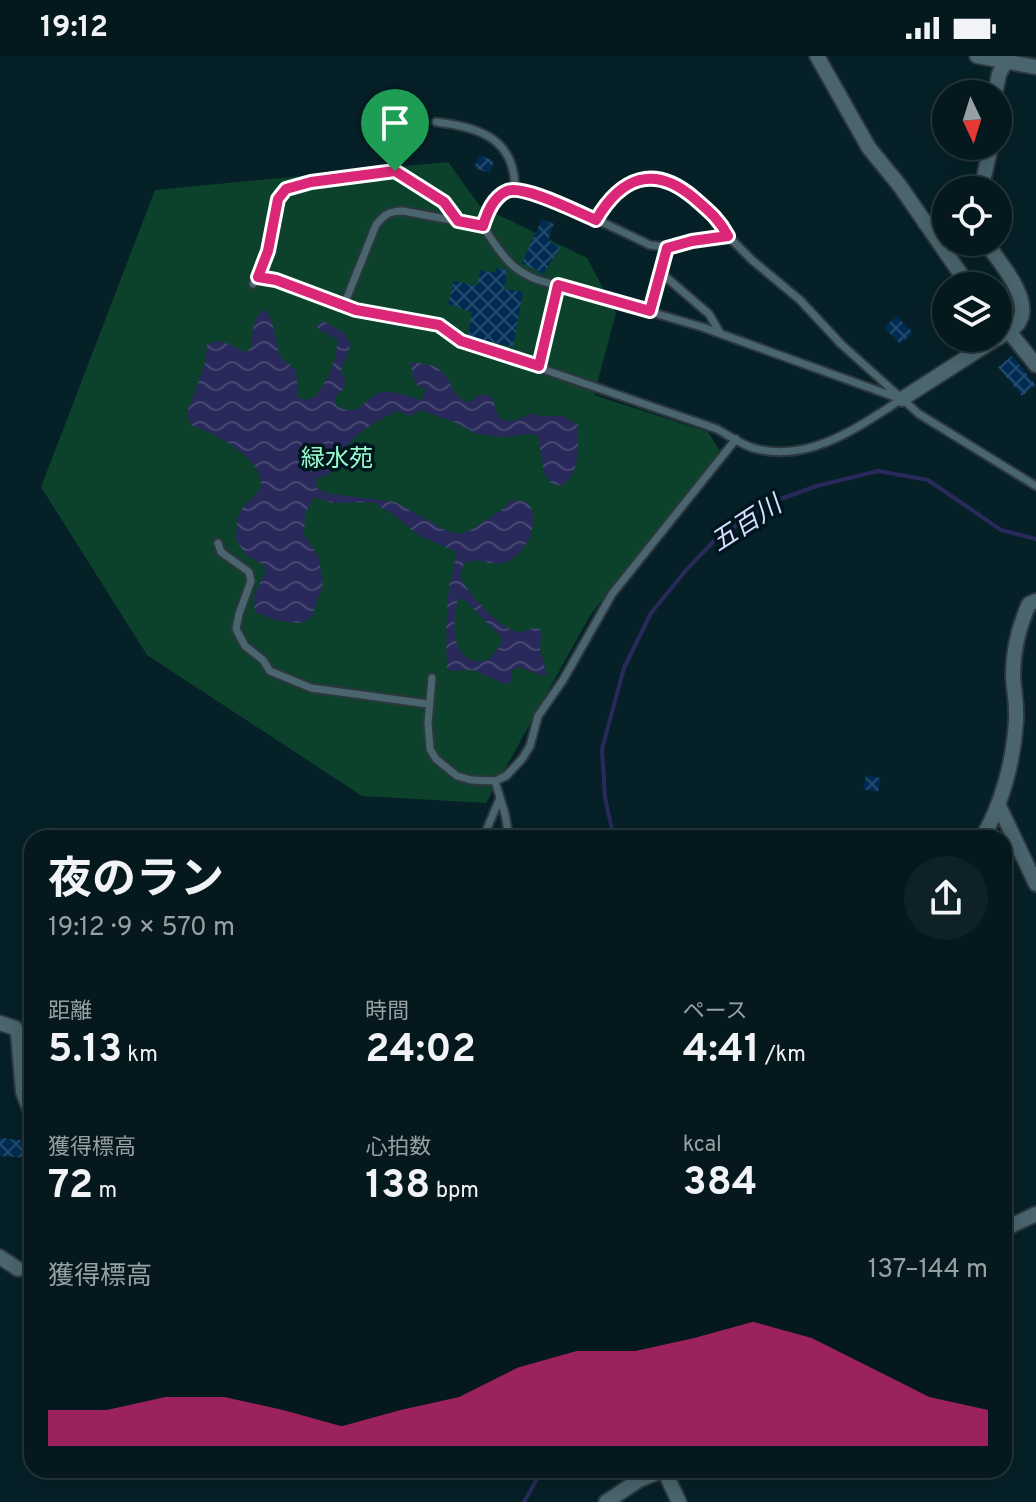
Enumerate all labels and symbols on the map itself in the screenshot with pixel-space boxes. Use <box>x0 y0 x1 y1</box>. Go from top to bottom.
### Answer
north arrow <box>932 80 1012 160</box>
pin <box>361 89 429 171</box>
park label: 緑水苑 <box>301 445 373 475</box>
water label: 五百川 <box>705 488 791 560</box>

